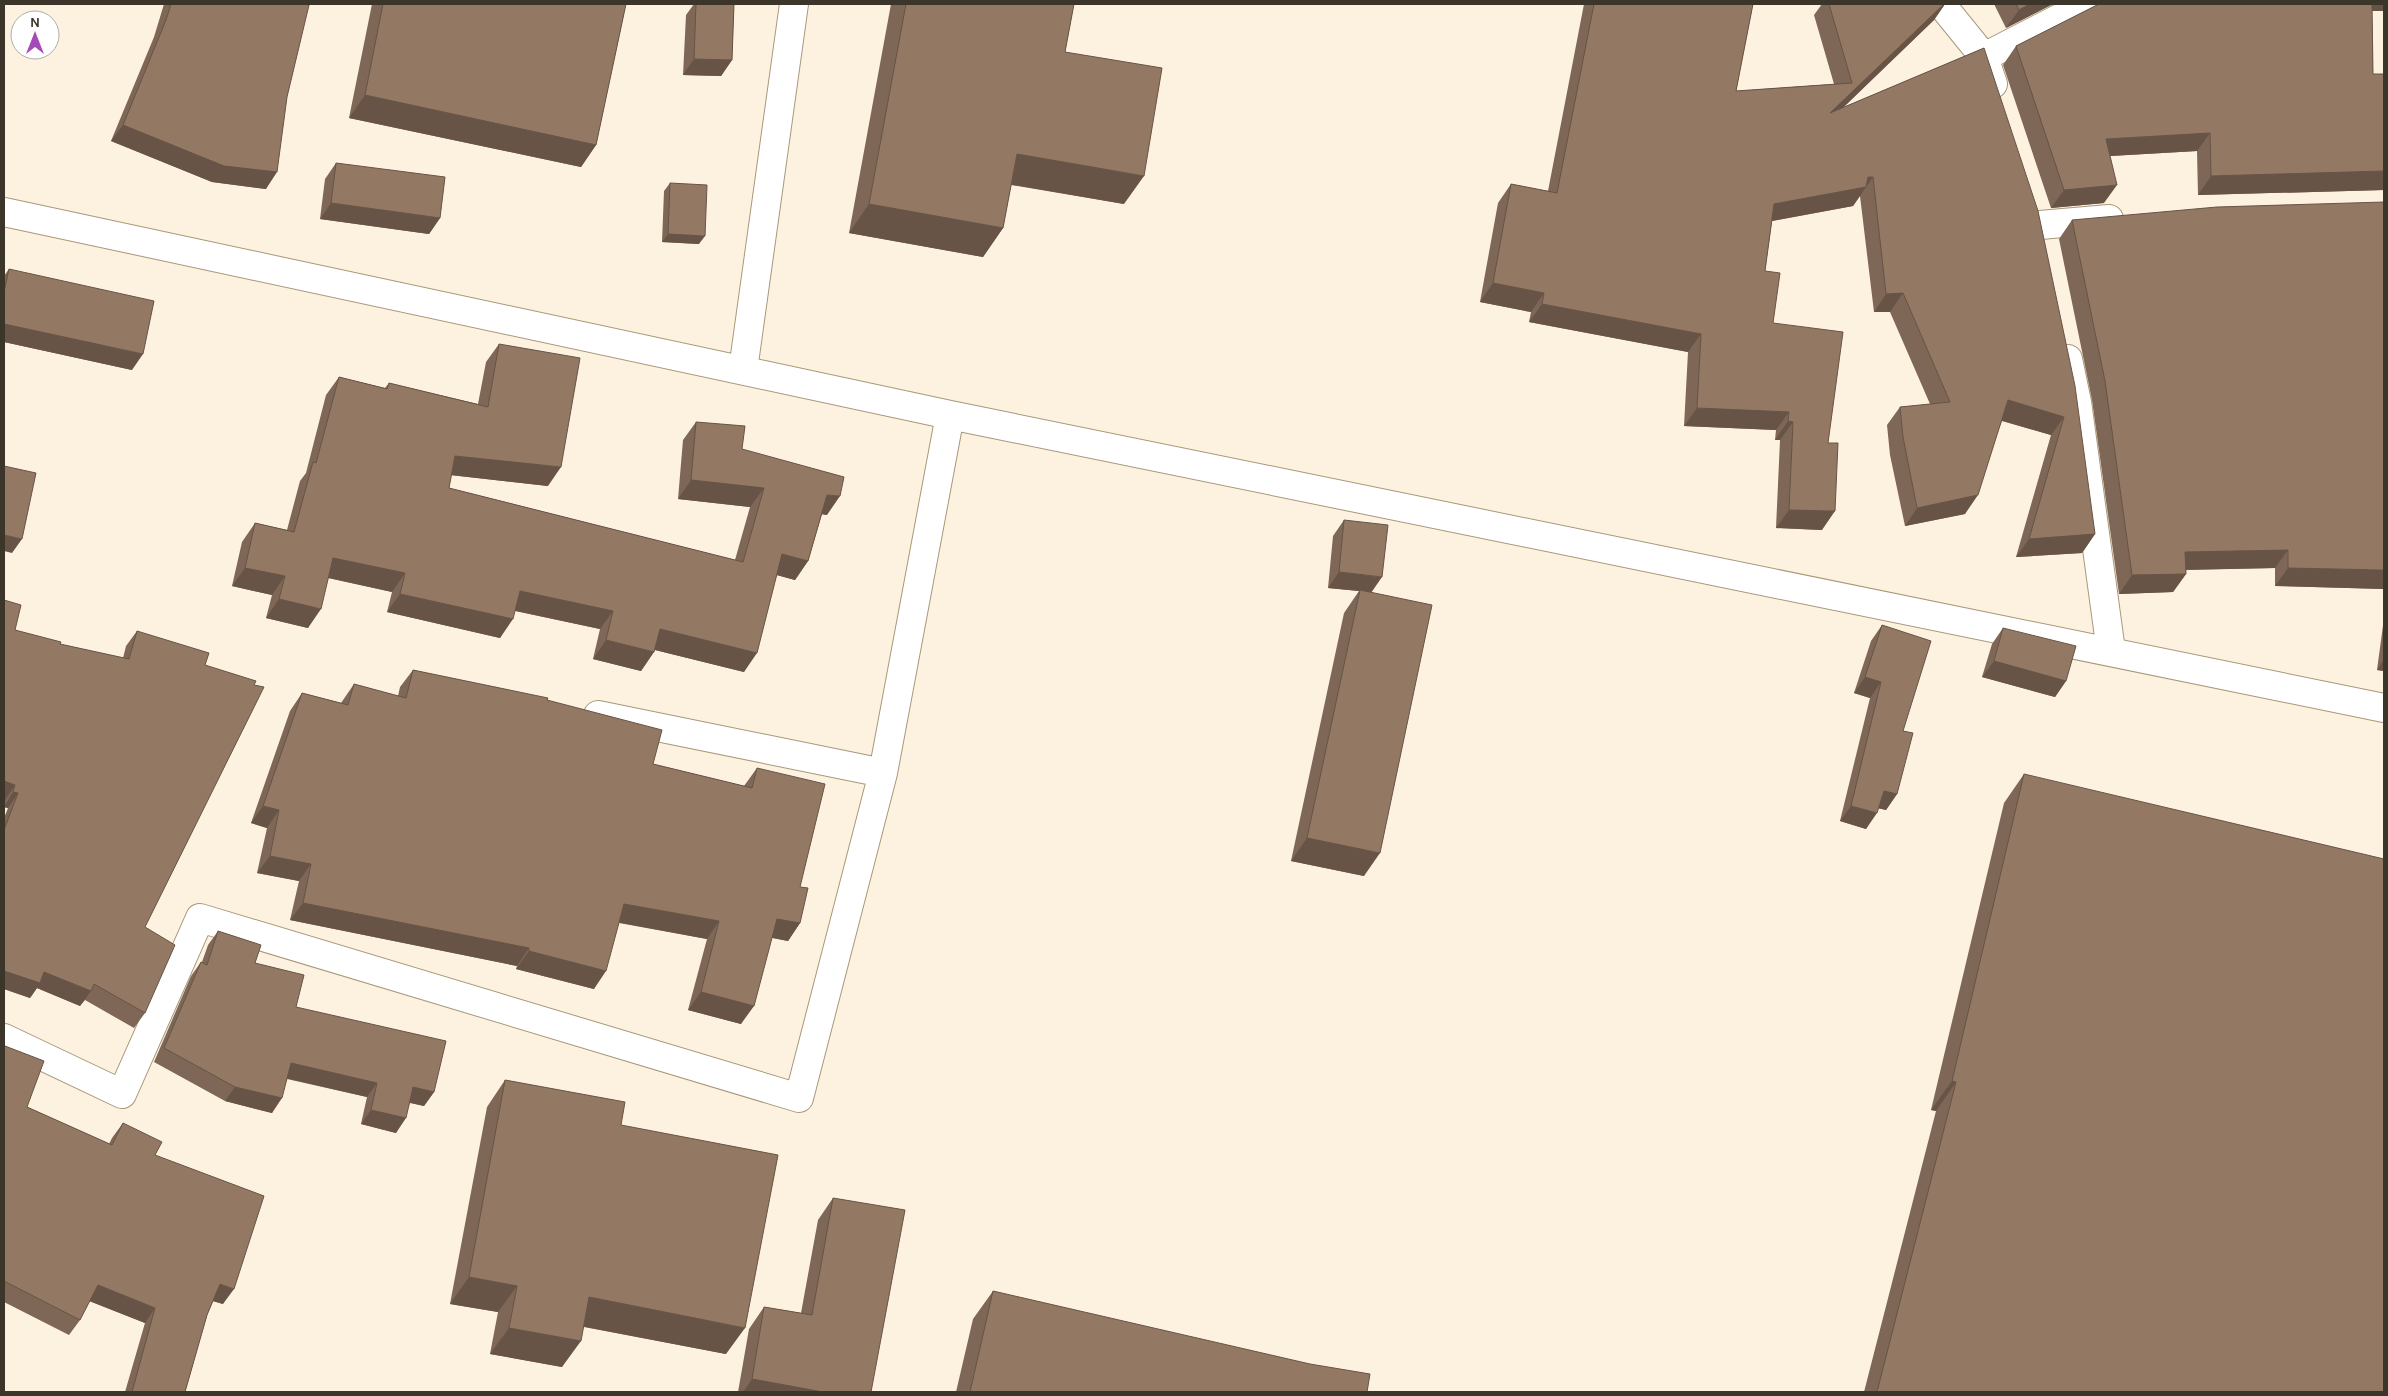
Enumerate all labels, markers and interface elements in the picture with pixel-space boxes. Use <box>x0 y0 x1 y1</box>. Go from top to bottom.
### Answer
north arrow <box>10 10 60 60</box>
text: N <box>30 14 40 31</box>

